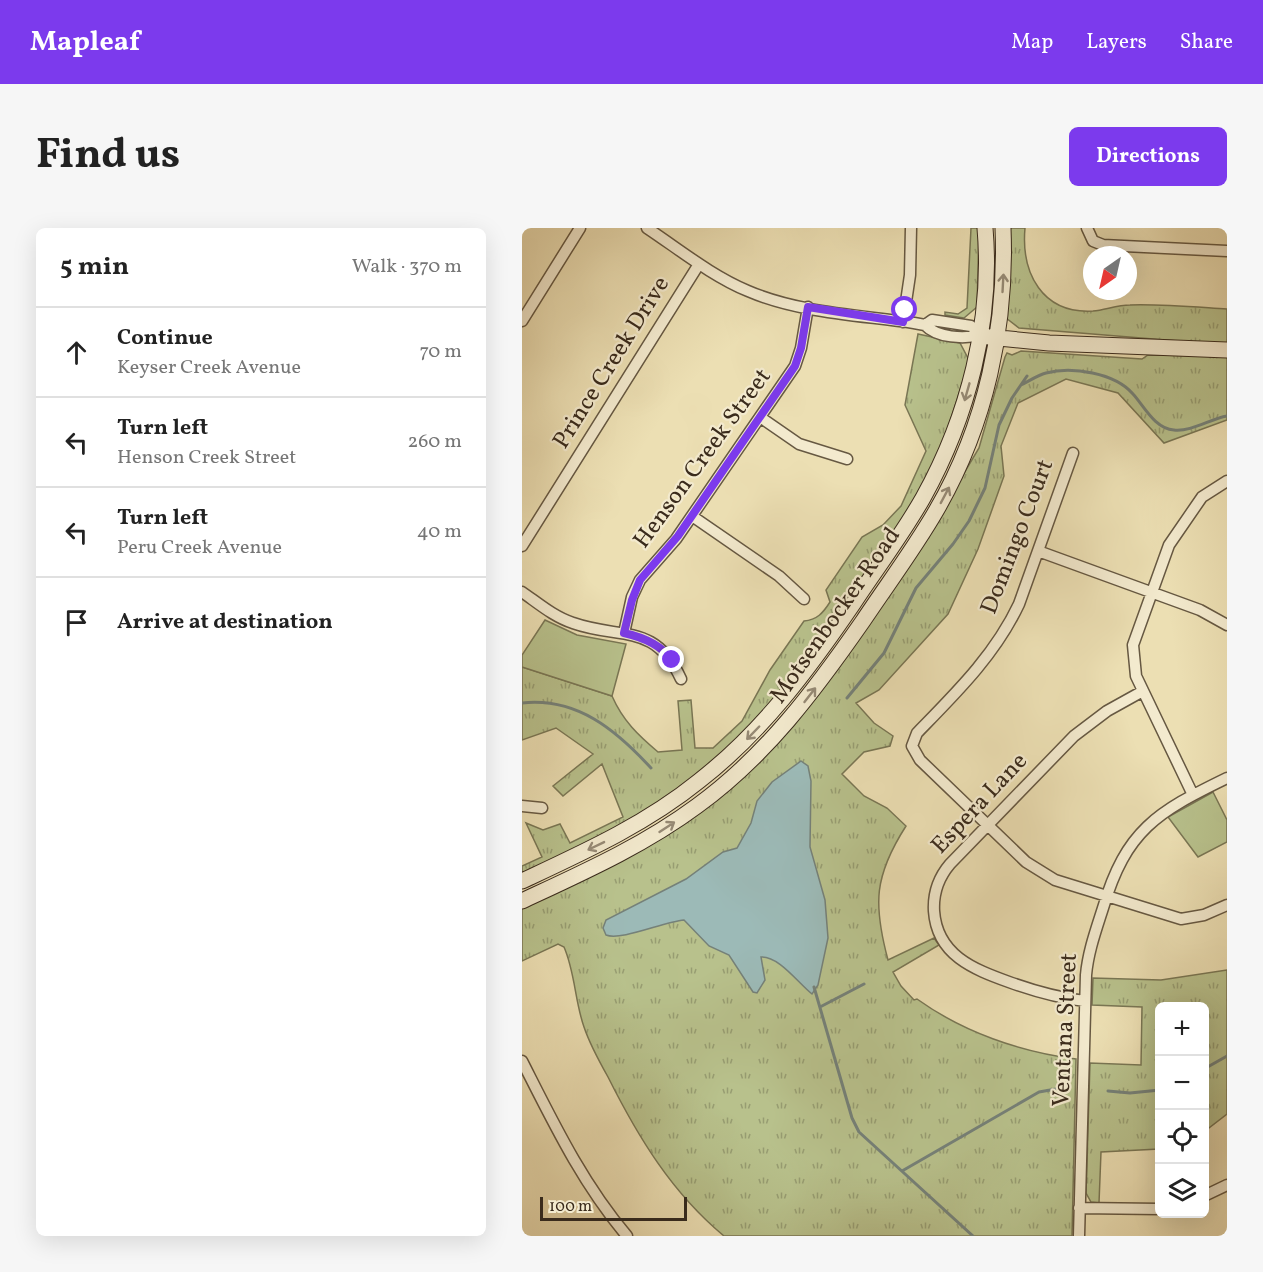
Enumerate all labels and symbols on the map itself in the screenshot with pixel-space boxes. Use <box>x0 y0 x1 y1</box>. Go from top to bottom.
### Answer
north arrow <box>1083 246 1137 300</box>
street label: Prince Creek Drive <box>545 270 679 456</box>
one-way arrow <box>998 274 1009 294</box>
route start <box>891 296 917 322</box>
street label: Henson Creek Street <box>626 362 780 556</box>
one-way arrow <box>961 382 972 401</box>
street label: Domingo Court <box>973 455 1063 619</box>
one-way arrow <box>939 487 951 504</box>
street label: Motsenbocker Road <box>762 521 910 711</box>
route end <box>658 646 684 672</box>
one-way arrow <box>803 687 816 703</box>
one-way arrow <box>746 725 761 740</box>
street label: Espera Lane <box>924 746 1036 862</box>
one-way arrow <box>658 820 675 832</box>
one-way arrow <box>587 841 605 852</box>
street label: Ventana Street <box>1045 952 1087 1108</box>
scale bar <box>540 1194 687 1222</box>

